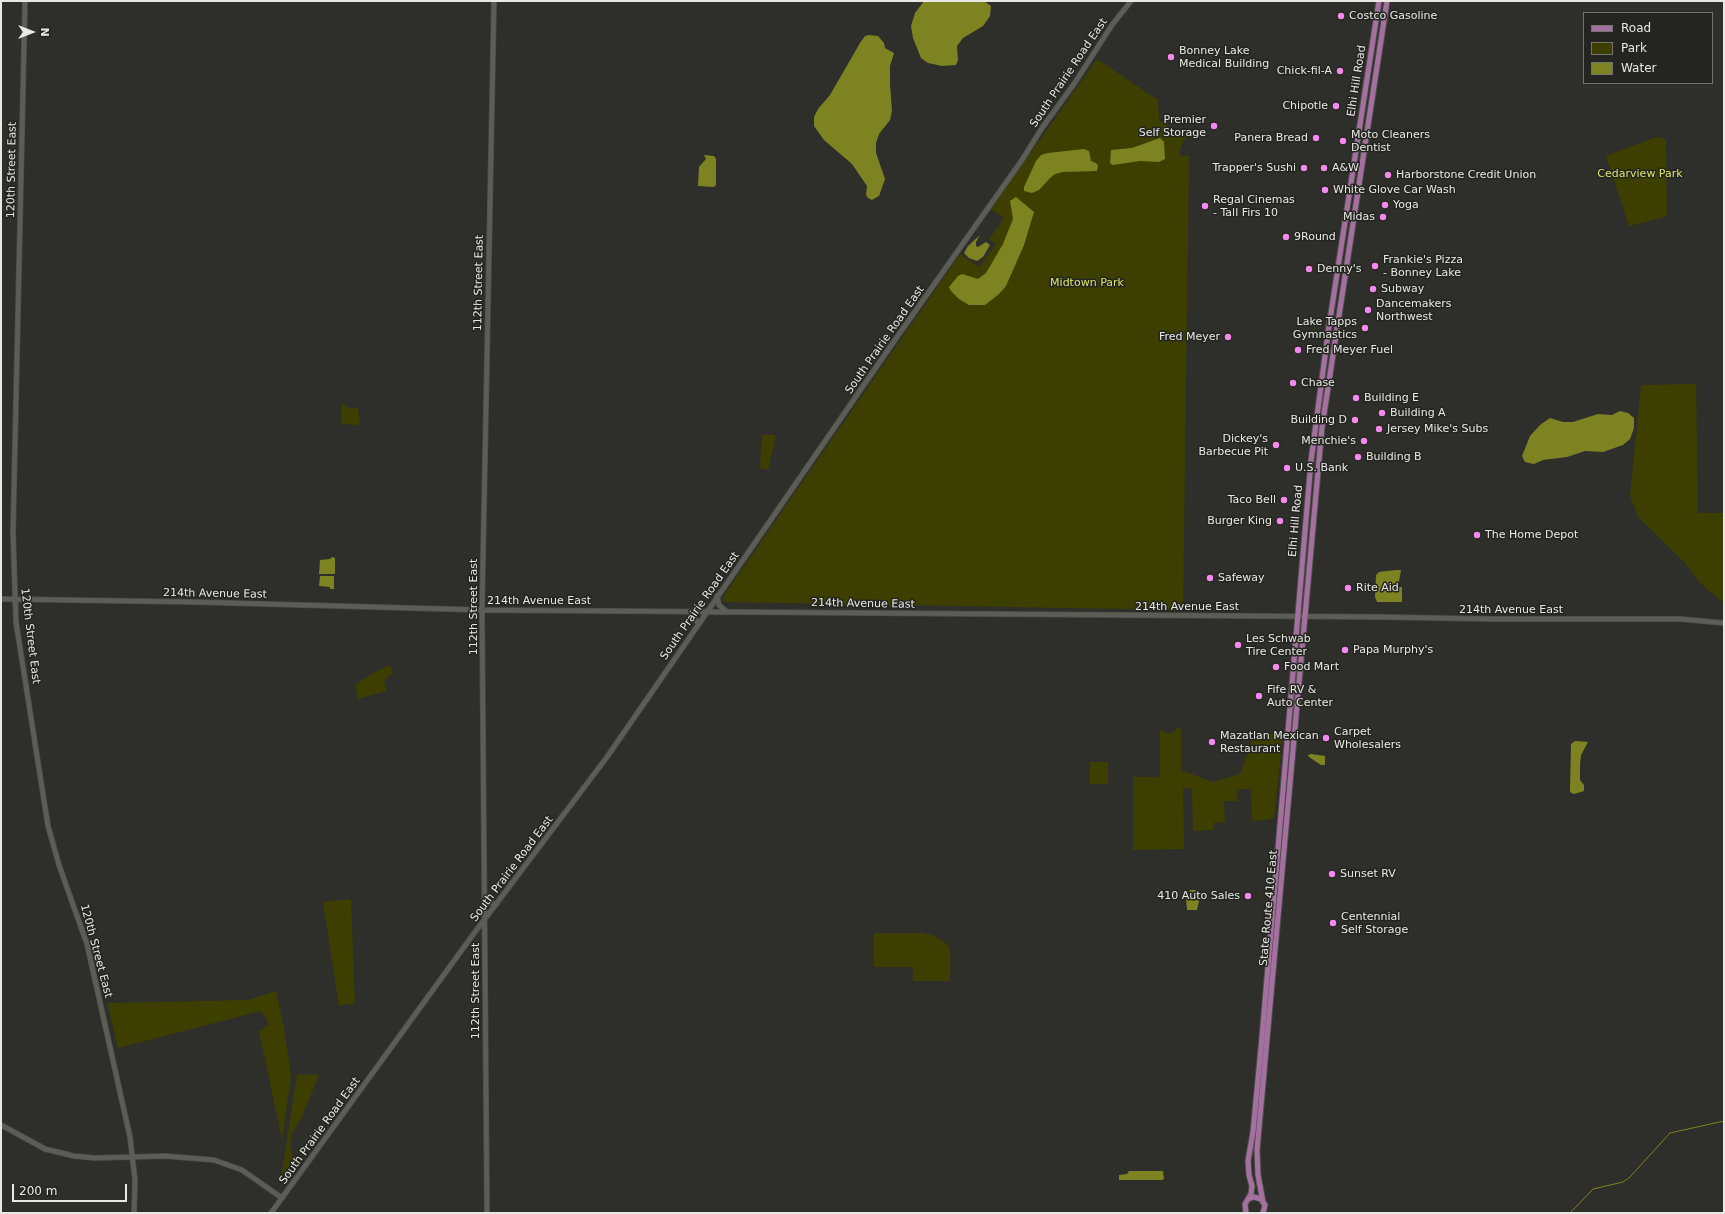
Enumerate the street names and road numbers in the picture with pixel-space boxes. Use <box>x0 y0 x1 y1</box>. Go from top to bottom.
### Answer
street label: South Prairie Road East <box>1027 16 1111 130</box>
street label: Elhi Hill Road <box>1345 44 1369 118</box>
street label: 120th Street East <box>5 122 19 218</box>
street label: 112th Street East <box>472 235 486 331</box>
street label: South Prairie Road East <box>843 283 927 397</box>
street label: Elhi Hill Road <box>1286 485 1306 557</box>
street label: South Prairie Road East <box>658 549 742 663</box>
street label: 112th Street East <box>467 559 481 655</box>
street label: 214th Avenue East <box>163 586 267 602</box>
street label: 120th Street East <box>18 587 42 685</box>
street label: 214th Avenue East <box>487 594 591 608</box>
street label: 214th Avenue East <box>811 596 915 612</box>
street label: 214th Avenue East <box>1135 600 1239 614</box>
street label: 214th Avenue East <box>1459 603 1563 617</box>
street label: South Prairie Road East <box>468 814 556 924</box>
street label: State Route 410 East <box>1257 850 1281 966</box>
street label: 120th Street East <box>77 903 115 999</box>
street label: 112th Street East <box>469 943 483 1039</box>
street label: South Prairie Road East <box>277 1075 363 1187</box>

